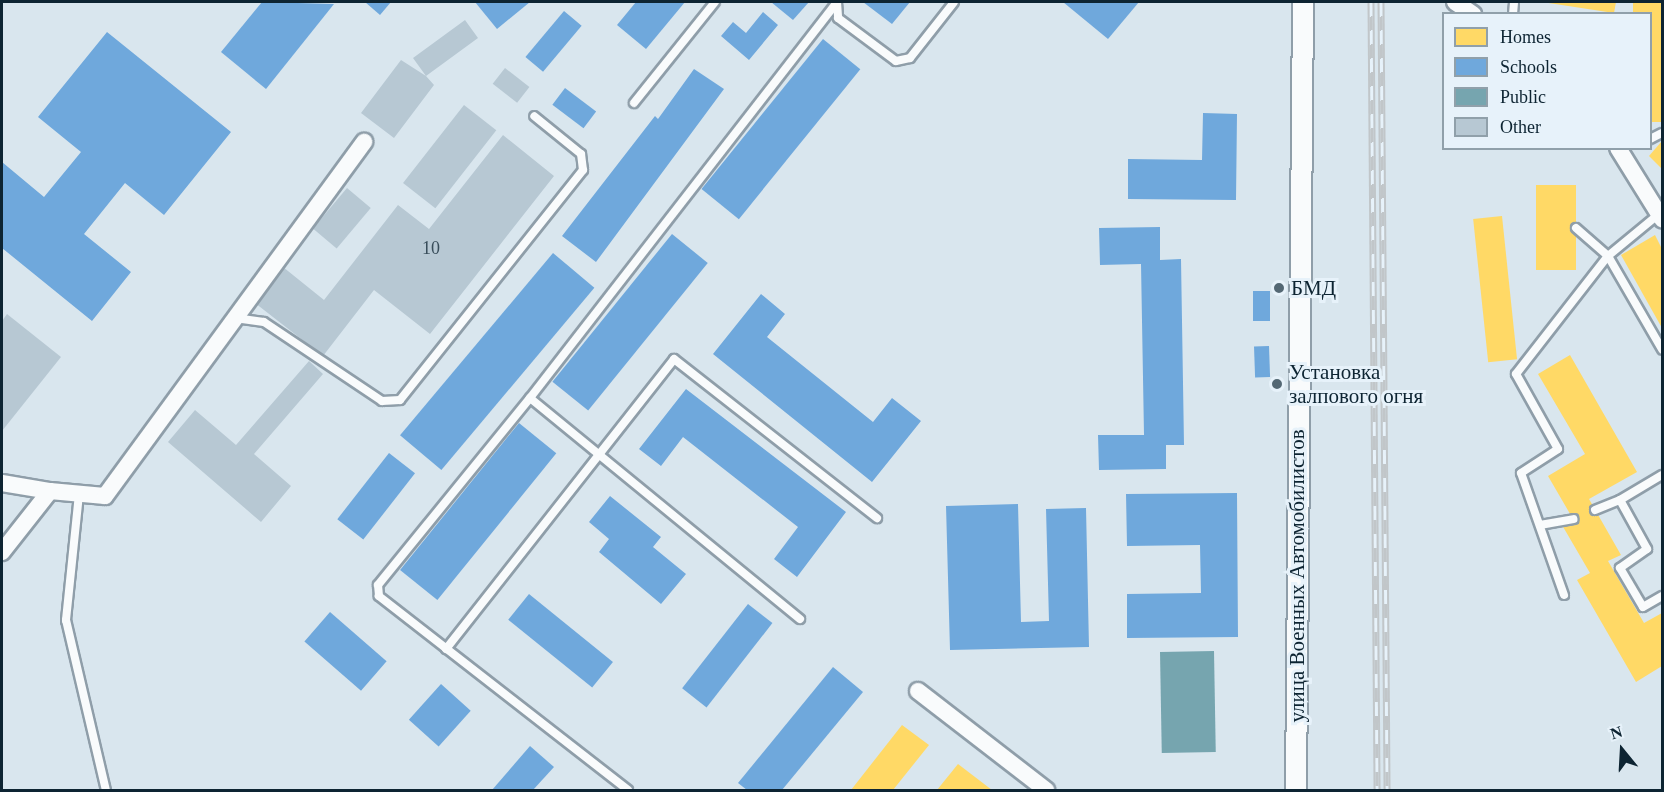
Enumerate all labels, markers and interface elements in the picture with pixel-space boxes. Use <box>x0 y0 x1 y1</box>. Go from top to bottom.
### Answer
legend <box>1442 12 1652 150</box>
text: Homes <box>1500 27 1551 47</box>
text: Schools <box>1500 57 1557 77</box>
text: Public <box>1500 87 1546 107</box>
text: Other <box>1500 117 1541 137</box>
house number: 10 <box>422 237 440 259</box>
place label: БМД <box>1291 275 1336 301</box>
marker: БМД <box>1272 281 1286 295</box>
place label: Установка залпового огня <box>1289 359 1423 409</box>
marker: Установка залпового огня <box>1270 377 1284 391</box>
street label: улица Военных Автомобилистов <box>1284 429 1310 723</box>
north arrow <box>1592 720 1652 780</box>
text: N <box>1608 723 1624 742</box>

